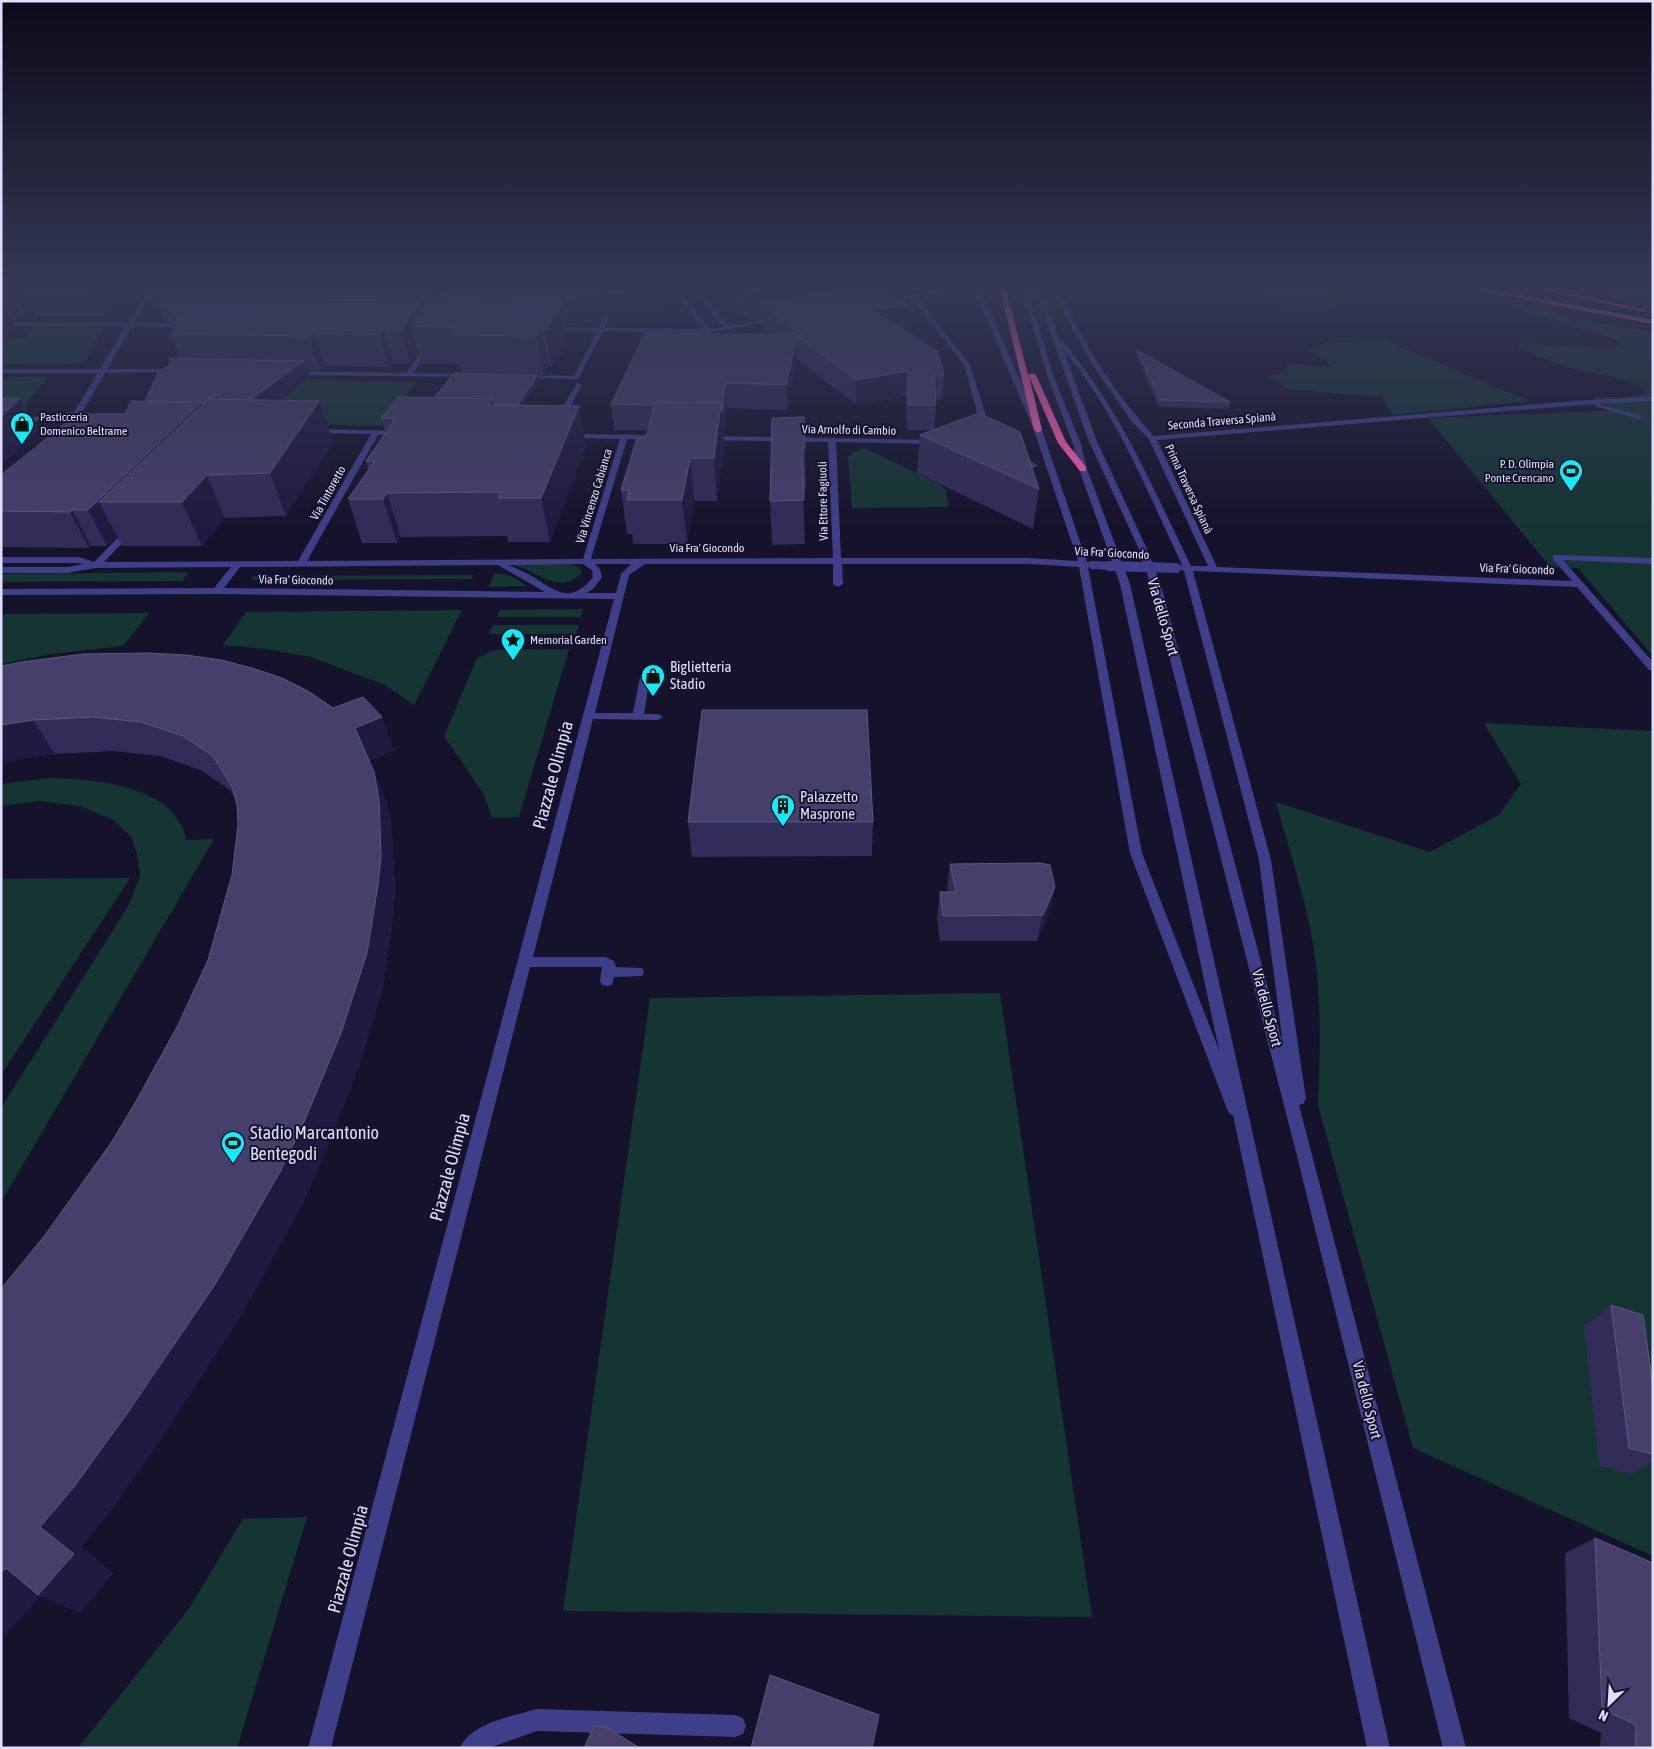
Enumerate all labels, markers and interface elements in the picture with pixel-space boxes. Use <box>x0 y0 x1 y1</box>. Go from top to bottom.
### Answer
street label: Seconda Traversa Spianà <box>1167 409 1277 433</box>
place label: Pasticceria Domenico Beltrame <box>40 410 128 438</box>
shop icon: Pasticceria Domenico Beltrame <box>9 411 35 445</box>
street label: Via Arnolfo di Cambio <box>802 422 897 438</box>
street label: Prima Traversa Spianà <box>1162 442 1216 536</box>
street label: Via Vincenzo Cabianca <box>573 447 615 545</box>
place label: P. D. Olimpia Ponte Crencano <box>1485 457 1554 485</box>
sports icon: P. D. Olimpia Ponte Crencano <box>1558 458 1584 492</box>
street label: Via Ettore Fagiuoli <box>815 461 831 541</box>
street label: Via Tintoretto <box>307 463 349 523</box>
street label: Via Fra' Giocondo <box>670 541 745 555</box>
street label: Via Fra' Giocondo <box>1074 544 1150 562</box>
street label: Via Fra' Giocondo <box>1479 561 1555 577</box>
street label: Via Fra' Giocondo <box>258 572 334 588</box>
street label: Via dello Sport <box>1144 576 1183 658</box>
place icon: Memorial Garden <box>500 627 526 661</box>
place label: Memorial Garden <box>530 633 607 647</box>
place label: Biglietteria Stadio <box>670 658 731 692</box>
shop icon: Biglietteria Stadio <box>640 663 666 697</box>
street label: Piazzale Olimpia <box>528 719 577 831</box>
place label: Palazzetto Masprone <box>800 788 858 822</box>
building icon: Palazzetto Masprone <box>770 793 796 827</box>
street label: Via dello Sport <box>1249 967 1286 1049</box>
street label: Piazzale Olimpia <box>425 1111 474 1223</box>
place label: Stadio Marcantonio Bentegodi <box>250 1122 379 1164</box>
sports icon: Stadio Marcantonio Bentegodi <box>220 1130 246 1164</box>
street label: Via dello Sport <box>1350 1359 1385 1441</box>
street label: Piazzale Olimpia <box>323 1503 372 1615</box>
north arrow <box>1584 1679 1634 1729</box>
text: N <box>1596 1707 1611 1725</box>

